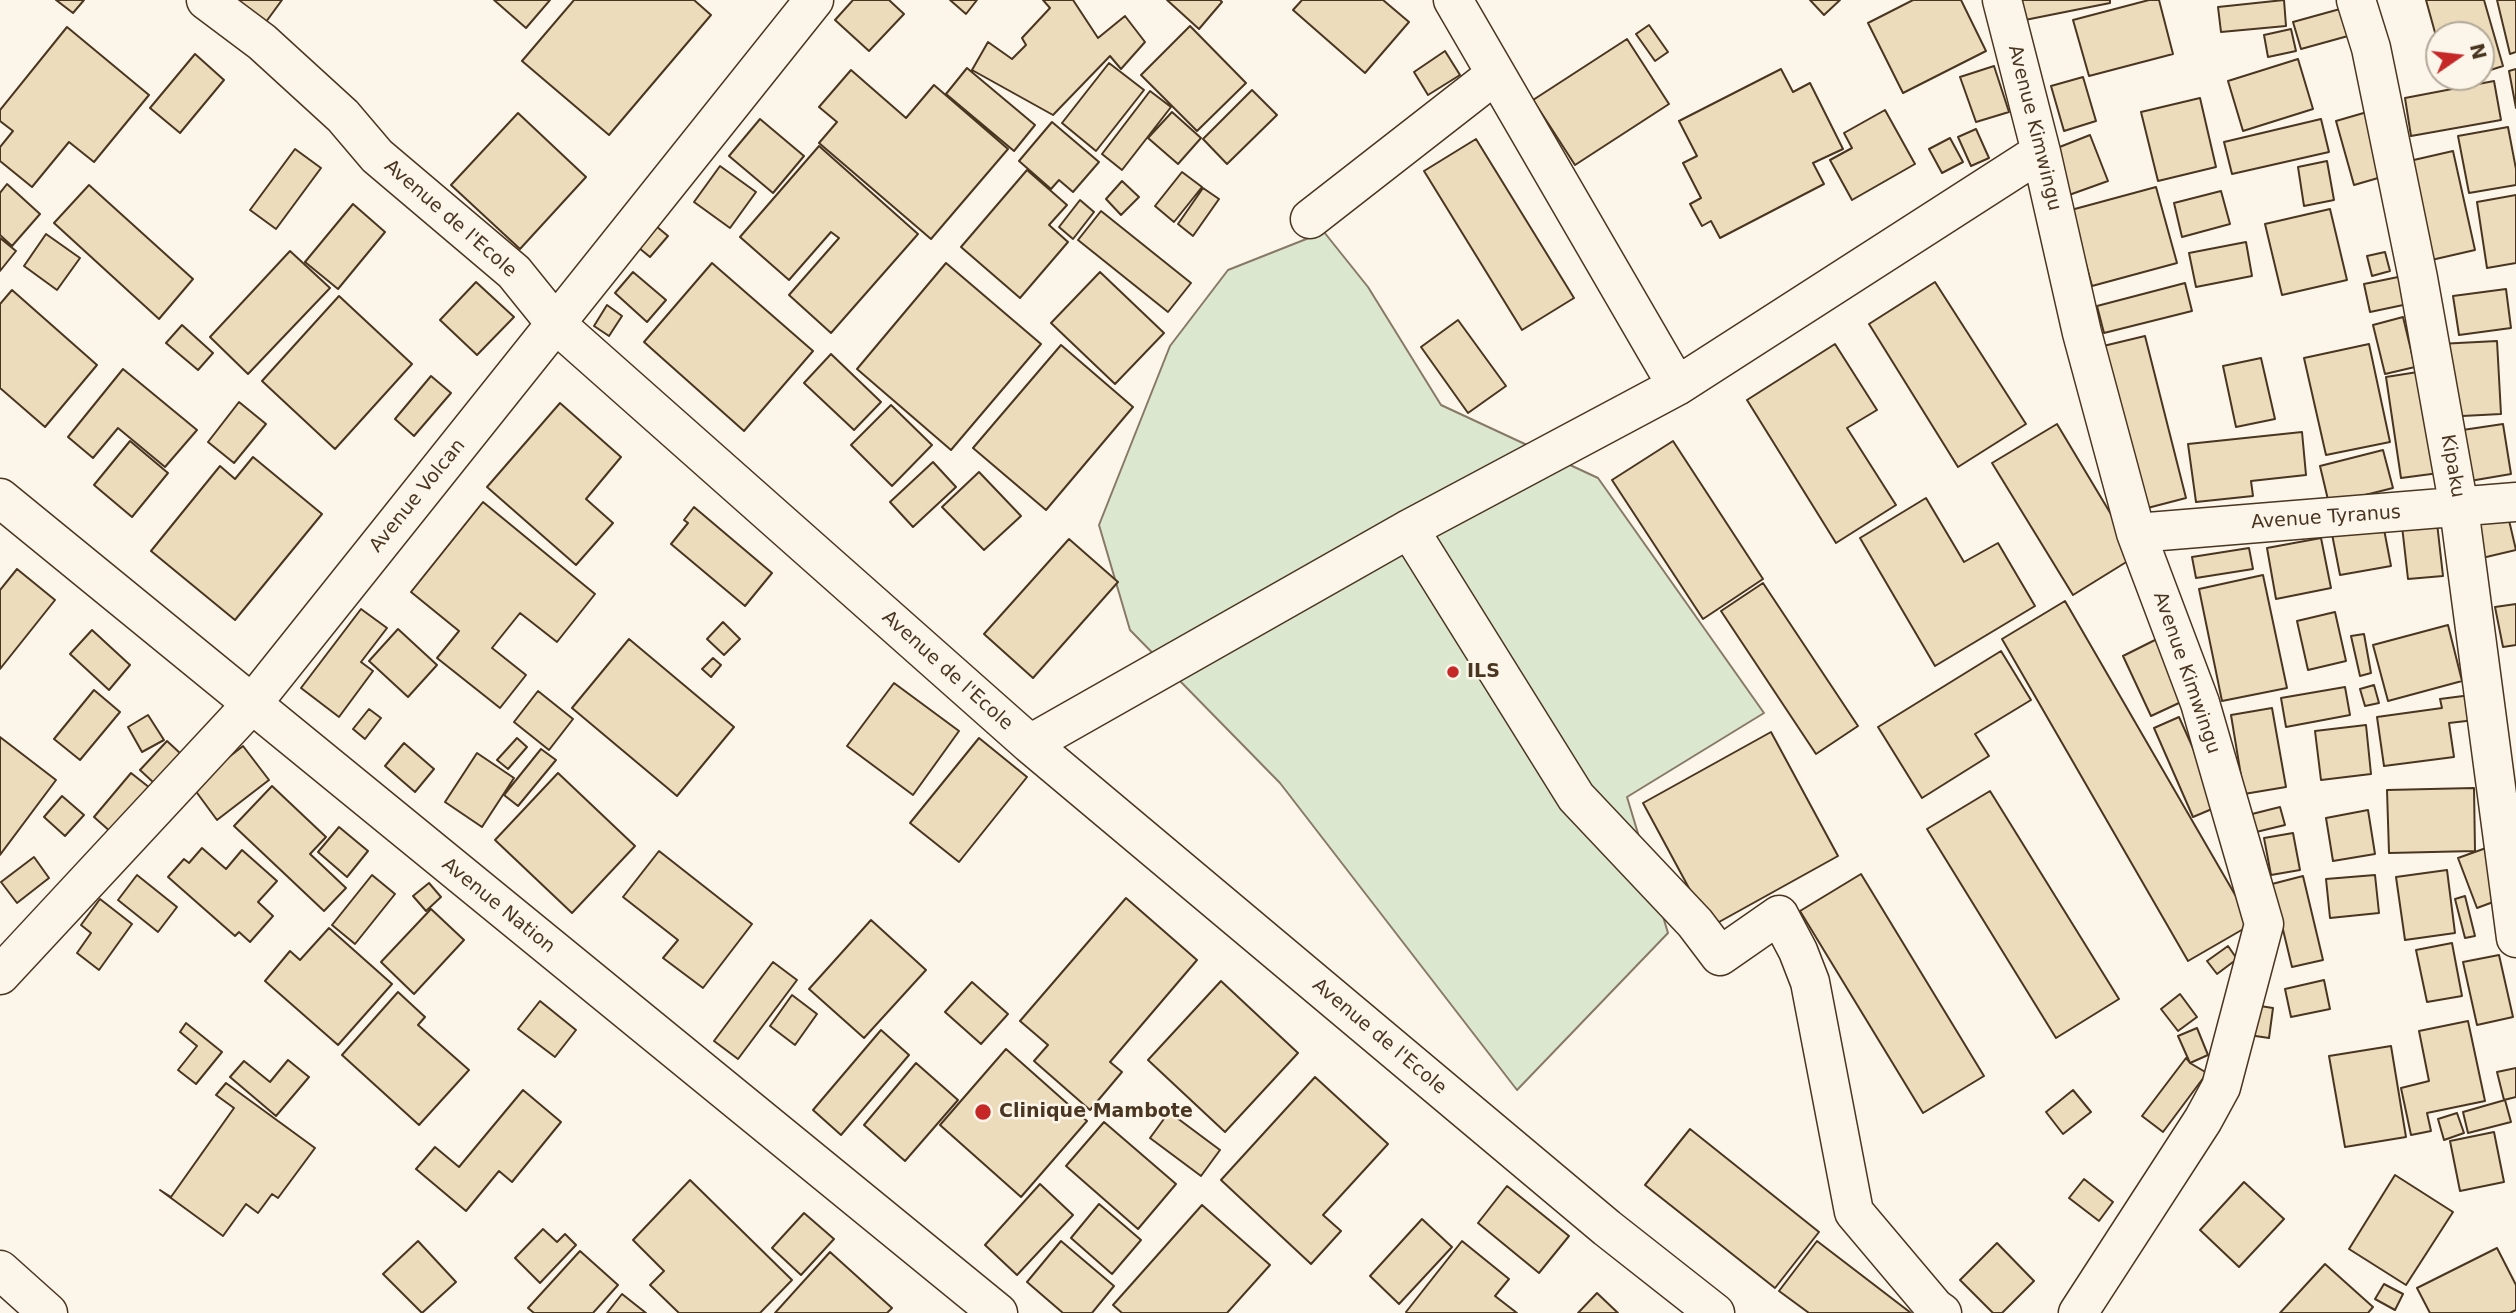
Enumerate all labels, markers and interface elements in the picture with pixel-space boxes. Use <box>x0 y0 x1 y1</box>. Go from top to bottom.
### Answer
north arrow <box>2425 21 2495 91</box>
text: N <box>2466 41 2491 62</box>
street label: Avenue Kimwingu <box>2002 43 2066 213</box>
street label: Avenue de l'Ecole <box>379 155 521 283</box>
street label: Kipaku <box>2435 433 2469 499</box>
street label: Avenue Volcan <box>365 435 471 557</box>
street label: Avenue Tyranus <box>2250 501 2402 535</box>
street label: Avenue Kimwingu <box>2148 589 2224 757</box>
street label: Avenue de l'Ecole <box>877 606 1017 736</box>
place label: ILS <box>1467 661 1500 683</box>
marker: ILS <box>1445 664 1461 680</box>
street label: Avenue Nation <box>437 853 559 959</box>
street label: Avenue de l'Ecole <box>1307 974 1451 1100</box>
place label: Clinique Mambote <box>999 1101 1193 1123</box>
marker: Clinique Mambote <box>973 1102 993 1122</box>

